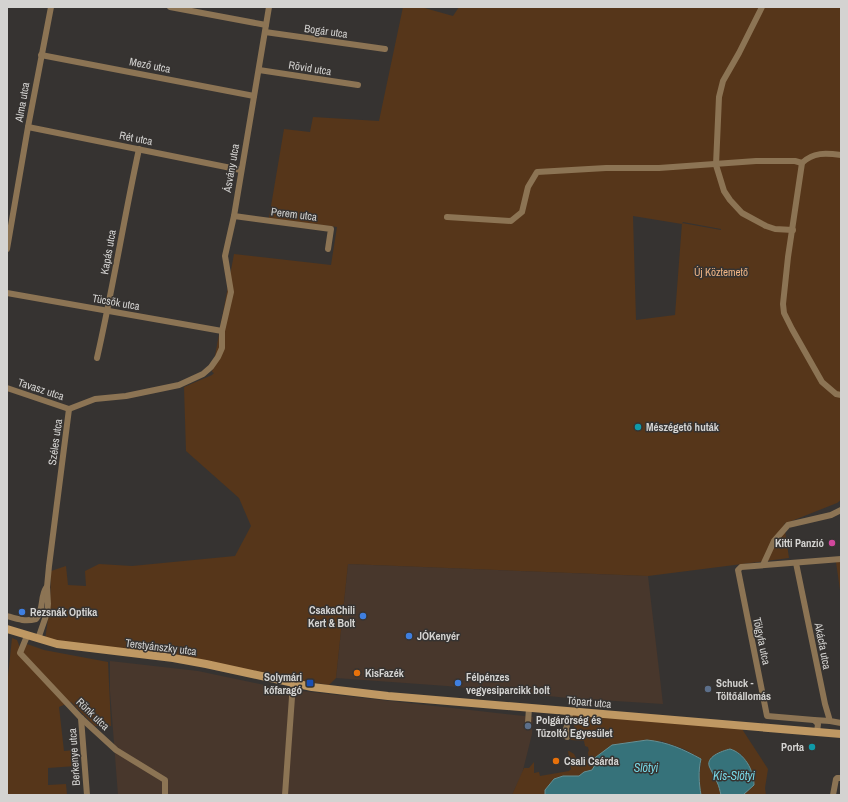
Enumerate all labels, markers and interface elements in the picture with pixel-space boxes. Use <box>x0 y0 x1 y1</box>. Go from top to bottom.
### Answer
street label: Bogár utca <box>303 21 349 41</box>
street label: Mező utca <box>128 54 172 76</box>
street label: Rövid utca <box>288 58 332 78</box>
street label: Alma utca <box>11 81 32 124</box>
street label: Rét utca <box>118 128 154 148</box>
street label: Ásvány utca <box>220 143 242 194</box>
street label: Perem utca <box>270 204 318 224</box>
street label: Kapás utca <box>97 229 119 275</box>
park label: Új Köztemető <box>694 265 748 279</box>
street label: Tücsök utca <box>91 291 141 313</box>
street label: Tavasz utca <box>16 375 66 403</box>
street label: Széles utca <box>45 418 65 466</box>
place label: Mészégető huták <box>646 420 720 434</box>
marker: Mészégető huták <box>633 422 643 432</box>
place label: Kitti Panzió <box>775 536 824 550</box>
marker: Kitti Panzió <box>827 538 837 548</box>
place label: CsakaChili Kert & Bolt <box>308 603 355 630</box>
place label: Rezsnák Optika <box>30 605 97 619</box>
marker: Rezsnák Optika <box>17 607 27 617</box>
marker: CsakaChili Kert & Bolt <box>358 611 368 621</box>
street label: Tölgyfa utca <box>750 616 774 666</box>
street label: Akácfa utca <box>811 621 834 670</box>
place label: JÓKenyér <box>417 629 460 643</box>
marker: JÓKenyér <box>404 631 414 641</box>
street label: Terstyánszky utca <box>125 636 197 658</box>
place label: KisFazék <box>365 666 405 680</box>
marker: KisFazék <box>352 668 362 678</box>
place label: Solymári kőfaragó <box>264 670 302 697</box>
place label: Félpénzes vegyesiparcikk bolt <box>466 670 550 697</box>
place label: Schuck - Töltőállomás <box>716 676 771 703</box>
marker: Solymári kőfaragó <box>305 678 315 688</box>
marker: Félpénzes vegyesiparcikk bolt <box>453 678 463 688</box>
marker: Schuck - Töltőállomás <box>703 684 713 694</box>
street label: Tópart utca <box>566 693 612 711</box>
street label: Rönk utca <box>74 695 112 733</box>
place label: Polgárőrség és Tűzoltó Egyesület <box>536 713 613 740</box>
marker: Polgárőrség és Tűzoltó Egyesület <box>523 721 533 731</box>
street label: Berkenye utca <box>65 728 83 786</box>
place label: Porta <box>781 740 804 754</box>
marker: Porta <box>807 742 817 752</box>
place label: Csali Csárda <box>564 754 619 768</box>
marker: Csali Csárda <box>551 756 561 766</box>
water label: Slötyi <box>634 760 659 776</box>
water label: Kis-Slötyi <box>713 768 755 784</box>

